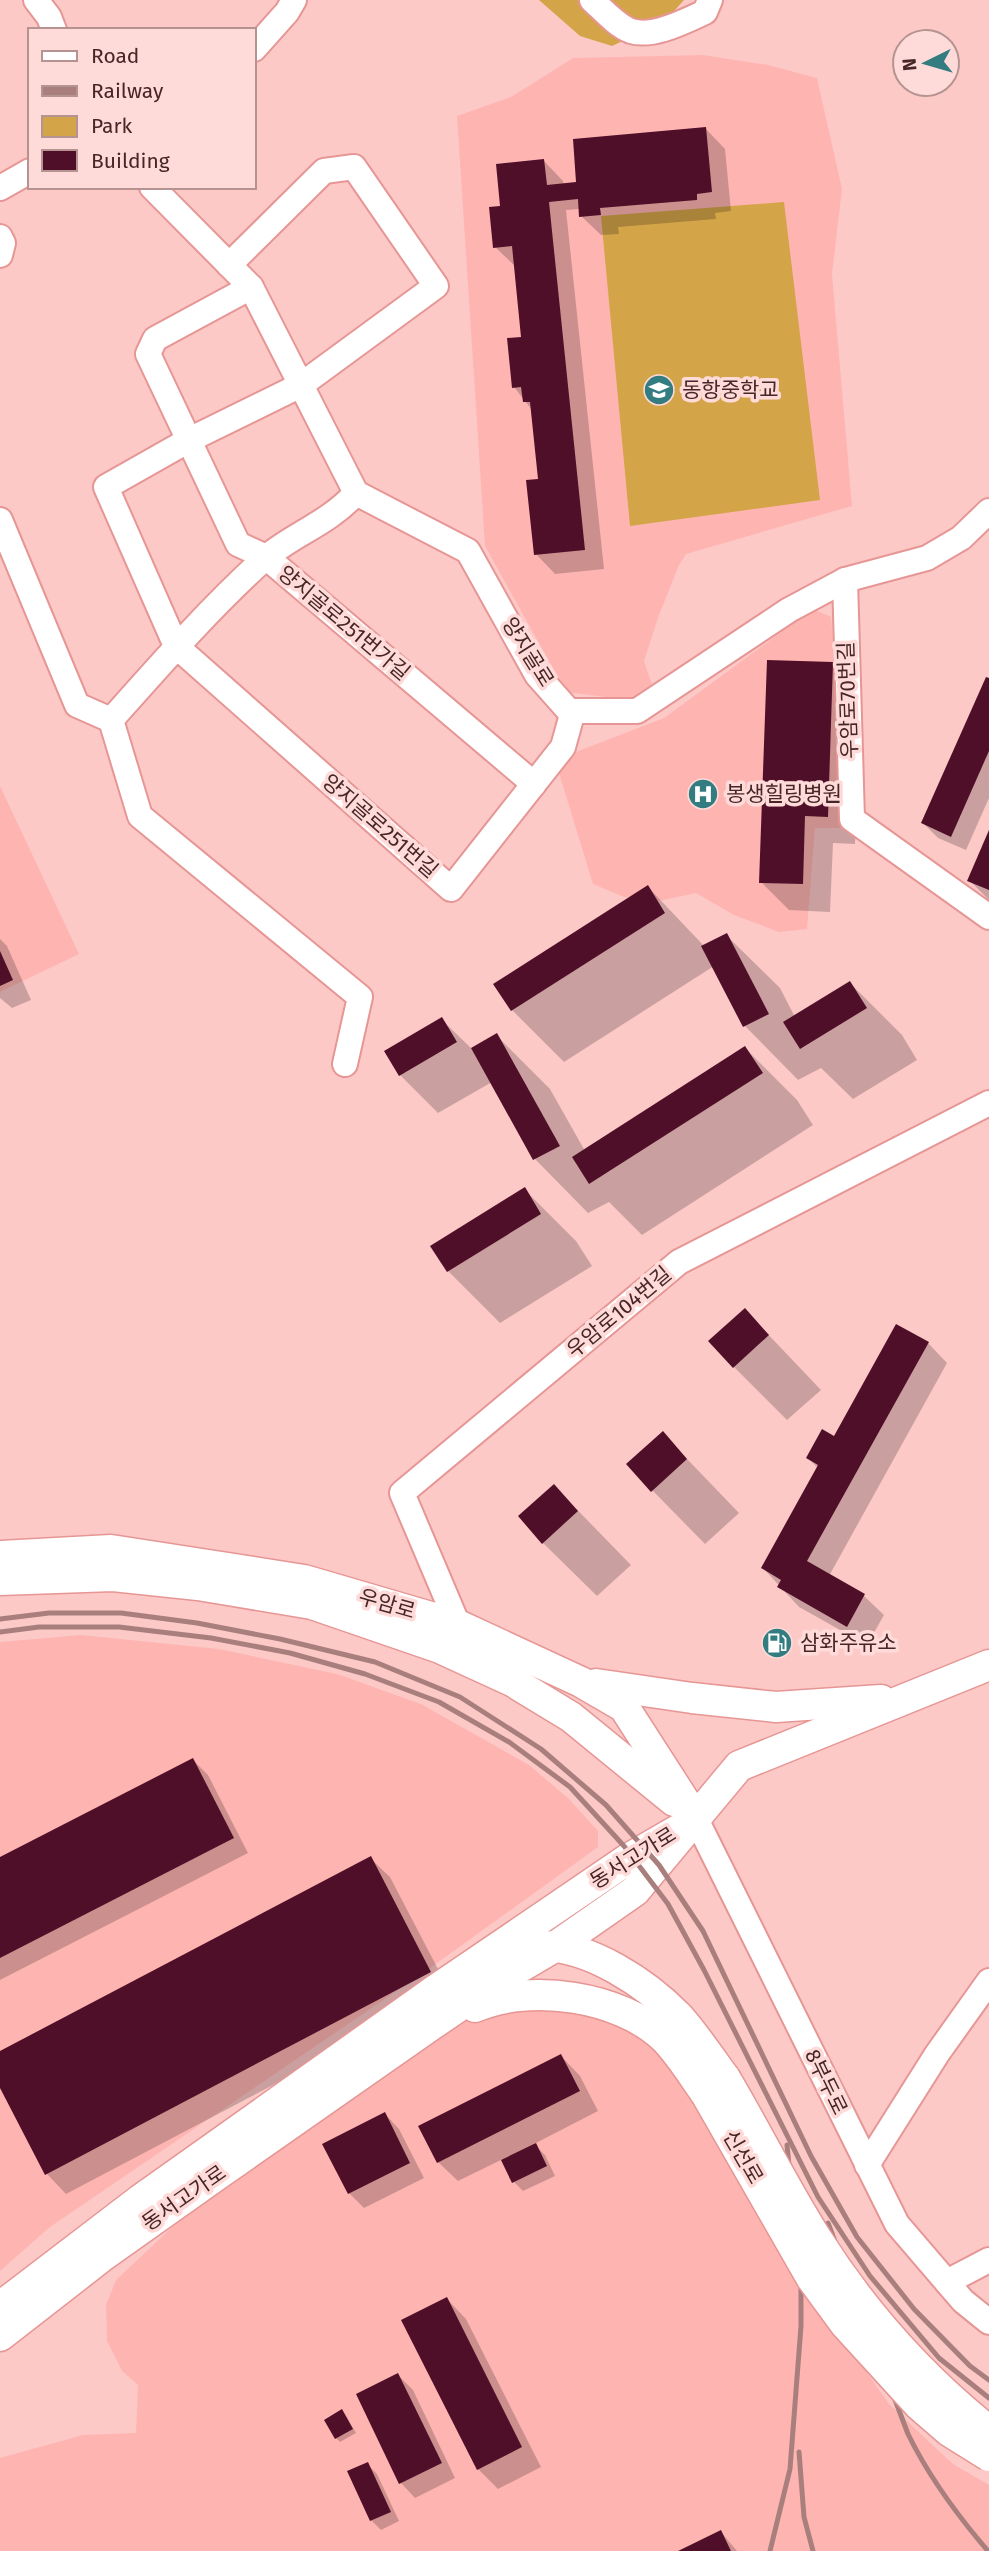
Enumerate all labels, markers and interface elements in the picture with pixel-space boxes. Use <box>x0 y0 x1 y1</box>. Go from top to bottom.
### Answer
legend <box>28 28 256 189</box>
north arrow <box>891 28 961 98</box>
text: Road <box>91 43 139 69</box>
text: N <box>898 57 922 72</box>
text: Railway <box>91 78 164 104</box>
text: Park <box>91 113 133 139</box>
text: Building <box>91 148 170 174</box>
school or university icon: 동항중학교 <box>642 373 676 407</box>
place label: 동항중학교 <box>682 377 779 403</box>
street label: 양지골로251번가길 <box>273 560 415 686</box>
street label: 양지골로 <box>496 612 560 692</box>
street label: 우암로70번길 <box>833 641 863 759</box>
street label: 양지골로251번길 <box>317 769 443 883</box>
hospital icon: 봉생힐링병원 <box>686 777 720 811</box>
place label: 봉생힐링병원 <box>726 781 842 807</box>
street label: 우암로104번길 <box>561 1261 677 1363</box>
street label: 우암로 <box>356 1584 418 1624</box>
fuel station icon: 삼화주유소 <box>760 1626 794 1660</box>
place label: 삼화주유소 <box>800 1630 897 1656</box>
street label: 동서고가로 <box>585 1821 681 1895</box>
street label: 8부두로 <box>799 2045 853 2119</box>
street label: 신선로 <box>717 2125 769 2189</box>
street label: 동서고가로 <box>137 2160 231 2236</box>

